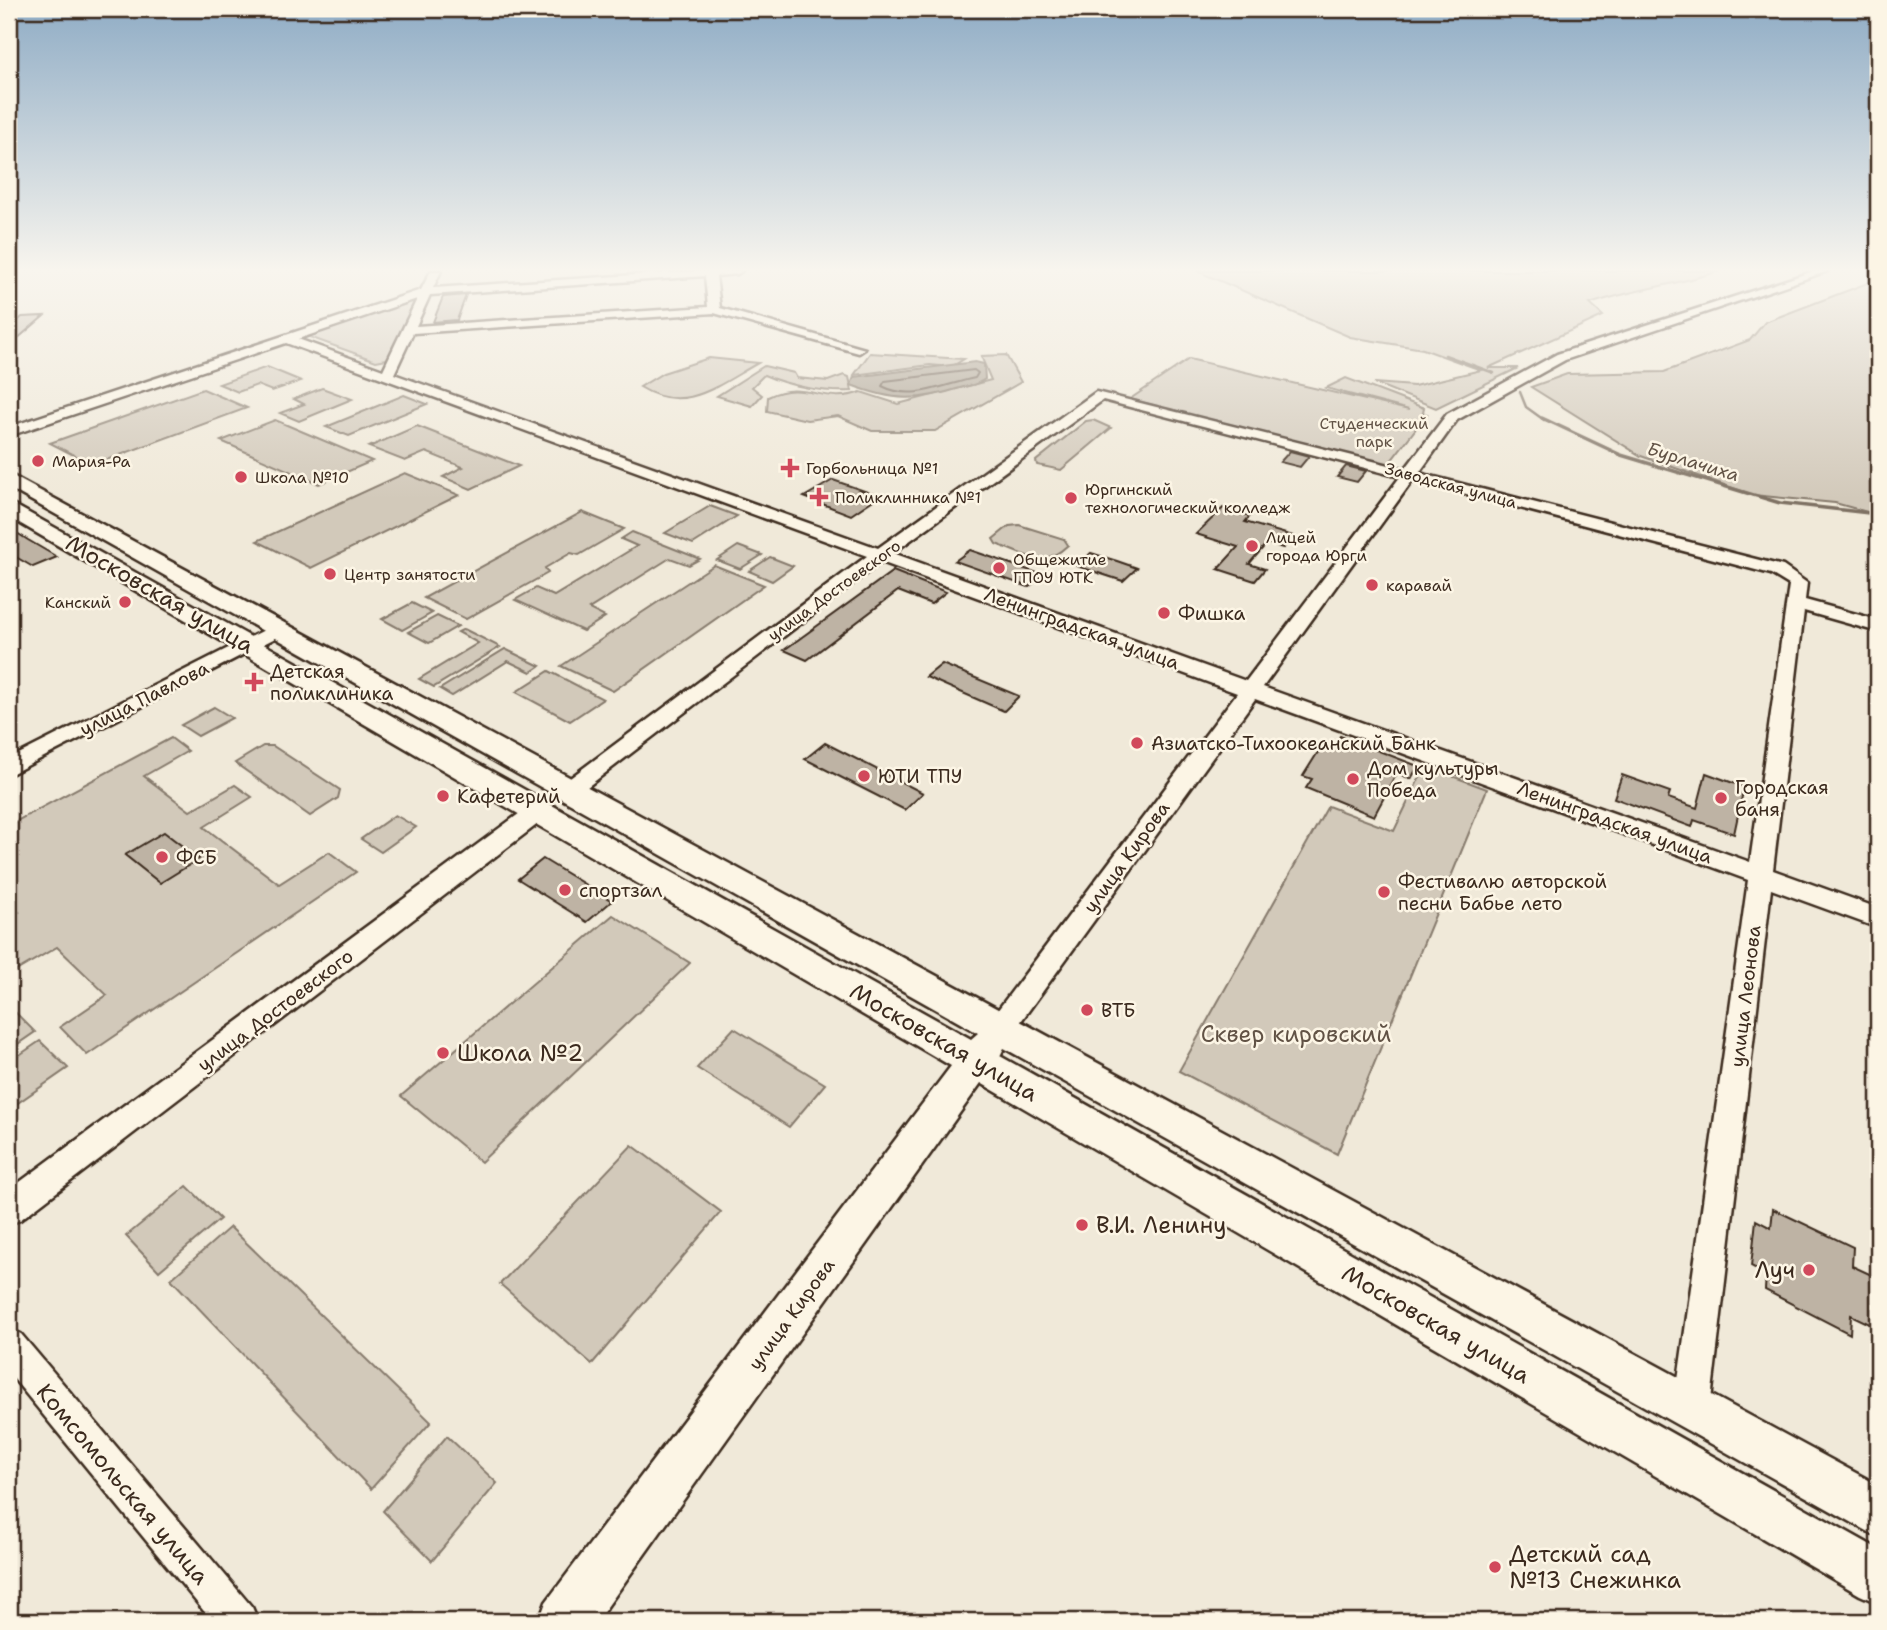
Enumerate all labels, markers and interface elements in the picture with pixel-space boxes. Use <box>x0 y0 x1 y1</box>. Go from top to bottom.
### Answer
park label: Студенческий парк <box>1320 413 1428 452</box>
water label: Бурлачиха <box>1644 437 1742 487</box>
place label: Мария-Ра <box>52 451 131 472</box>
marker: Мария-Ра <box>30 453 46 469</box>
marker: Горбольница №1 <box>780 458 800 478</box>
place label: Горбольница №1 <box>806 458 938 479</box>
street label: Заводская улица <box>1383 458 1519 513</box>
place label: Школа №10 <box>255 467 349 488</box>
marker: Школа №10 <box>233 469 249 485</box>
place label: Юргинский технологический колледж <box>1085 479 1290 518</box>
marker: Поликлинника №1 <box>809 487 829 507</box>
place label: Поликлинника №1 <box>835 487 981 508</box>
marker: Юргинский технологический колледж <box>1063 490 1079 506</box>
place label: Лицей города Юрги <box>1266 527 1367 566</box>
street label: Московская улица <box>60 528 260 660</box>
street label: улица Достоевского <box>764 535 905 646</box>
marker: Лицей города Юрги <box>1244 538 1260 554</box>
place label: Общежитие ГПОУ ЮТК <box>1013 549 1107 588</box>
marker: Общежитие ГПОУ ЮТК <box>991 560 1007 576</box>
place label: Центр занятости <box>344 564 475 585</box>
marker: Центр занятости <box>322 566 338 582</box>
place label: каравай <box>1386 575 1452 596</box>
marker: каравай <box>1364 577 1380 593</box>
street label: Ленинградская улица <box>981 582 1183 675</box>
place label: Канский <box>45 592 111 613</box>
marker: Канский <box>117 594 133 610</box>
place label: Фишка <box>1178 601 1246 626</box>
marker: Фишка <box>1156 605 1172 621</box>
street label: улица Павлова <box>75 655 213 742</box>
place label: Детская поликлиника <box>270 659 393 706</box>
marker: Детская поликлиника <box>244 672 264 692</box>
place label: Азиатско-Тихоокеанский Банк <box>1151 731 1436 756</box>
marker: Азиатско-Тихоокеанский Банк <box>1129 735 1145 751</box>
place label: Дом культуры Победа <box>1367 756 1499 803</box>
place label: ЮТИ ТПУ <box>878 764 962 789</box>
marker: ЮТИ ТПУ <box>856 768 872 784</box>
marker: Дом культуры Победа <box>1345 771 1361 787</box>
place label: Городская баня <box>1735 775 1829 822</box>
street label: Ленинградская улица <box>1514 776 1716 869</box>
place label: Кафетерий <box>457 784 560 809</box>
marker: Кафетерий <box>435 788 451 804</box>
marker: Городская баня <box>1713 790 1729 806</box>
street label: улица Кирова <box>1078 796 1175 918</box>
place label: ФСБ <box>176 845 217 870</box>
marker: ФСБ <box>154 849 170 865</box>
place label: Фестивалю авторской песни Бабье лето <box>1398 869 1607 916</box>
place label: спортзал <box>579 878 663 903</box>
marker: спортзал <box>557 882 573 898</box>
marker: Фестивалю авторской песни Бабье лето <box>1376 884 1392 900</box>
street label: улица Леонова <box>1724 923 1767 1068</box>
street label: улица Достоевского <box>192 944 358 1077</box>
street label: Московская улица <box>844 976 1044 1108</box>
place label: ВТБ <box>1101 998 1136 1023</box>
marker: ВТБ <box>1079 1002 1095 1018</box>
park label: Сквер кировский <box>1201 1019 1391 1049</box>
place label: Школа №2 <box>457 1038 583 1068</box>
marker: Школа №2 <box>435 1045 451 1061</box>
place label: В.И. Ленину <box>1096 1210 1226 1240</box>
marker: В.И. Ленину <box>1074 1217 1090 1233</box>
street label: улица Кирова <box>743 1253 840 1375</box>
place label: Луч <box>1755 1255 1795 1285</box>
street label: Московская улица <box>1336 1258 1536 1390</box>
marker: Луч <box>1801 1262 1817 1278</box>
street label: Комсомольская улица <box>30 1377 216 1591</box>
place label: Детский сад №13 Снежинка <box>1509 1539 1681 1595</box>
marker: Детский сад №13 Снежинка <box>1487 1559 1503 1575</box>

